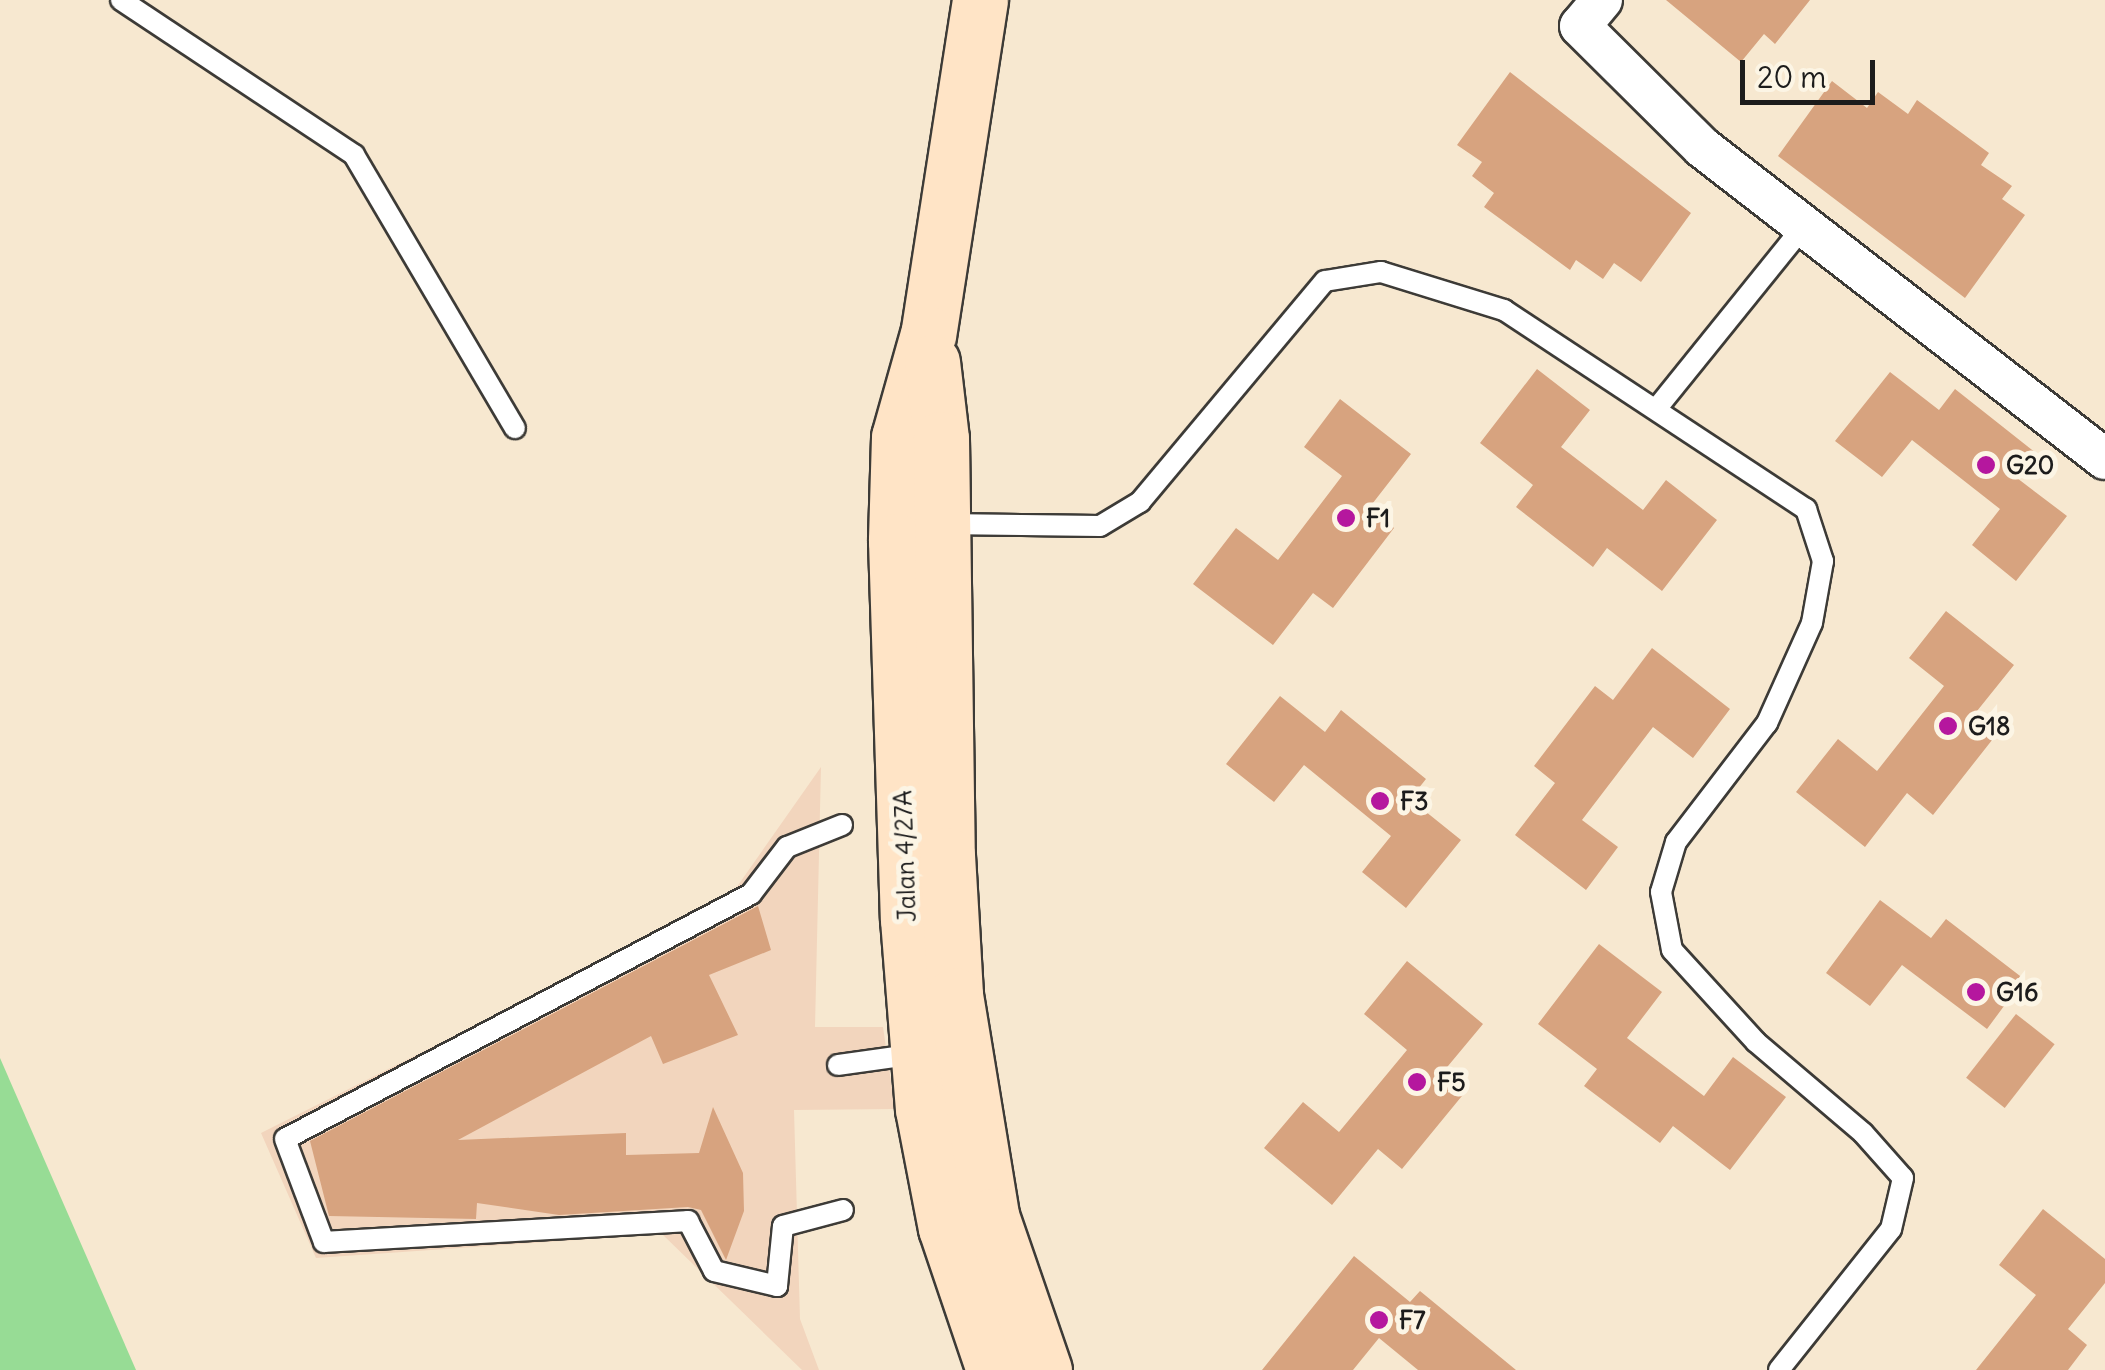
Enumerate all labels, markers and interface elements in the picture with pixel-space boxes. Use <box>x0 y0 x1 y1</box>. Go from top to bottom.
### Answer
scale bar <box>1745 40 1880 102</box>
text: 20 m <box>1757 58 1827 96</box>
place label: G20 <box>2006 450 2054 480</box>
marker: G20 <box>1975 454 1997 476</box>
place label: F1 <box>1366 503 1390 533</box>
marker: F1 <box>1335 507 1357 529</box>
place label: G18 <box>1968 711 2010 741</box>
marker: G18 <box>1937 715 1959 737</box>
place label: F3 <box>1400 786 1428 816</box>
street label: Jalan 4/27A <box>888 789 922 923</box>
marker: F3 <box>1369 790 1391 812</box>
place label: G16 <box>1996 977 2038 1007</box>
marker: G16 <box>1965 981 1987 1003</box>
place label: F5 <box>1437 1067 1466 1097</box>
marker: F5 <box>1406 1071 1428 1093</box>
place label: F7 <box>1399 1305 1425 1335</box>
marker: F7 <box>1368 1309 1390 1331</box>

